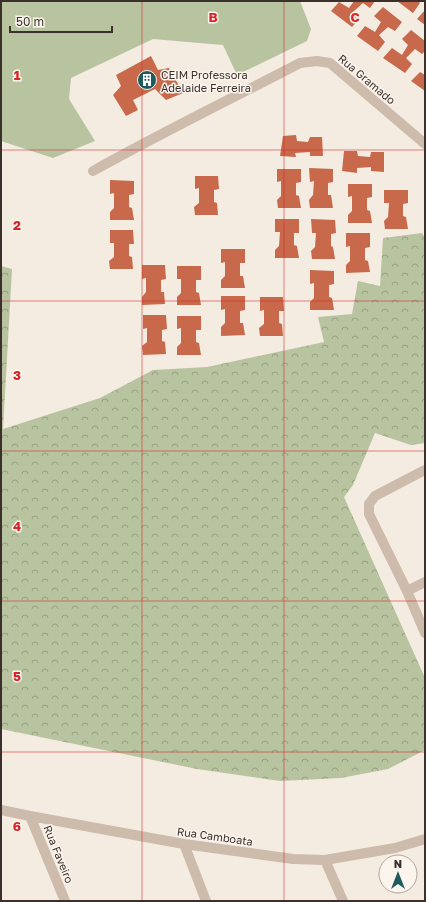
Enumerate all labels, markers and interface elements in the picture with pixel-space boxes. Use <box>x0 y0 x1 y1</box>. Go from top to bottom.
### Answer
scale bar <box>10 8 112 34</box>
text: B <box>208 9 218 25</box>
text: C <box>350 9 360 25</box>
text: 50 m <box>16 14 44 29</box>
street label: Rua Gramado <box>336 51 398 107</box>
text: 1 <box>14 67 21 83</box>
place label: CEIM Professora Adelaide Ferreira <box>161 68 251 94</box>
building icon: CEIM Professora Adelaide Ferreira <box>136 69 158 91</box>
text: 2 <box>13 217 21 233</box>
text: 3 <box>13 367 21 383</box>
text: 4 <box>13 518 21 534</box>
text: 5 <box>13 668 21 684</box>
text: 6 <box>13 818 21 834</box>
street label: Rua Faveiro <box>42 823 77 885</box>
street label: Rua Camboata <box>176 824 254 848</box>
north arrow <box>378 854 418 894</box>
text: N <box>394 857 402 870</box>

